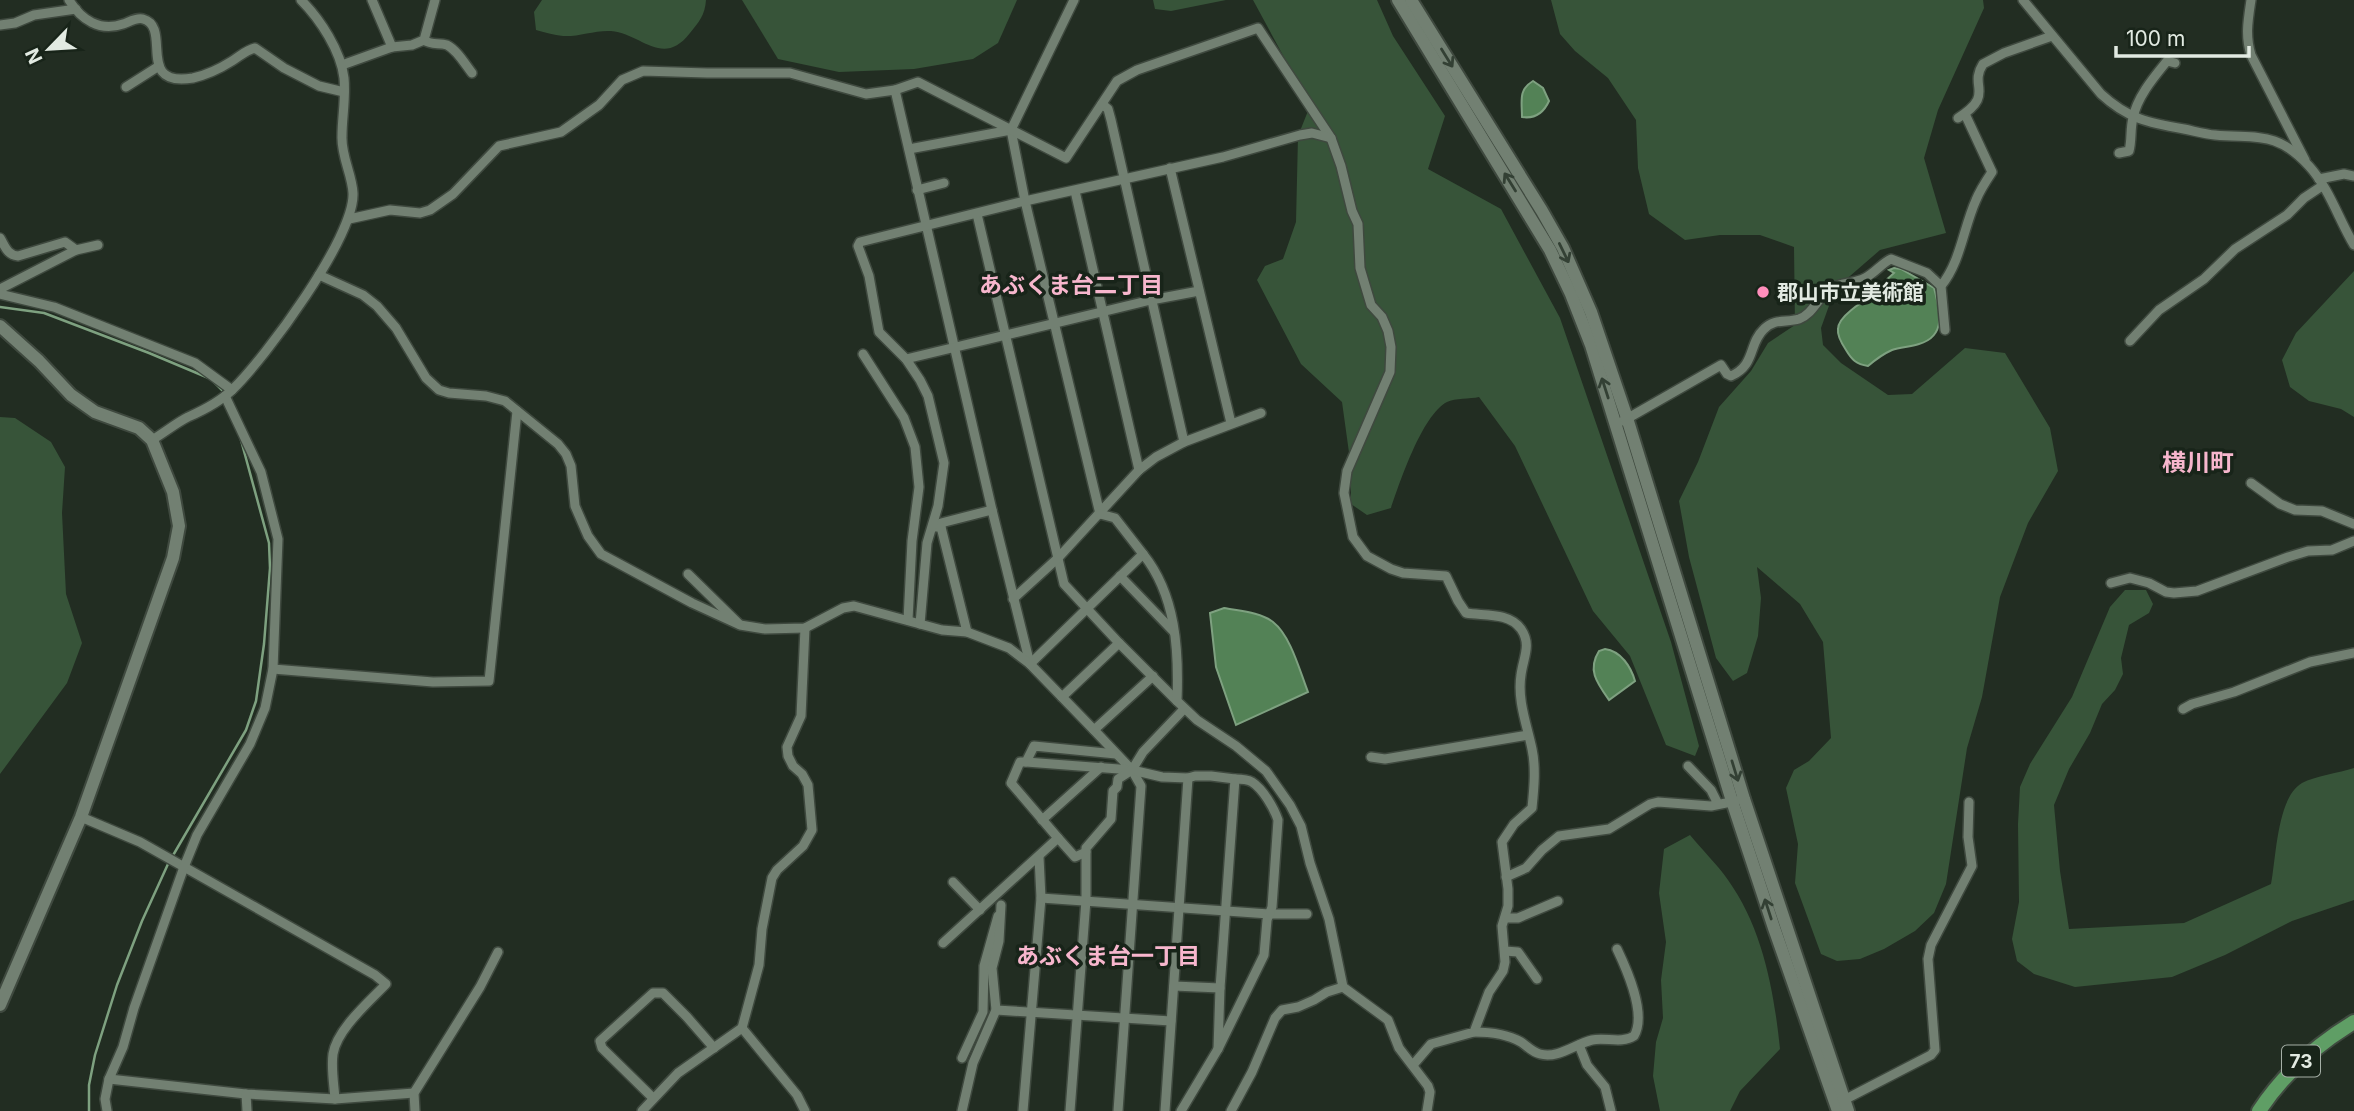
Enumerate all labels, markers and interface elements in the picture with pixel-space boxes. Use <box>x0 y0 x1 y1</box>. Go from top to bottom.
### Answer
north arrow <box>14 14 84 84</box>
scale bar <box>2116 14 2249 58</box>
text: 100 m <box>2126 26 2185 51</box>
text: N <box>21 45 48 67</box>
one-way arrow <box>1440 48 1454 68</box>
one-way arrow <box>1502 173 1516 193</box>
one-way arrow <box>1558 242 1572 263</box>
district label: あぶくま台二丁目 <box>979 271 1163 299</box>
place label: 郡山市立美術館 <box>1777 280 1924 305</box>
marker: 郡山市立美術館 <box>1755 284 1771 300</box>
one-way arrow <box>1598 377 1611 399</box>
district label: 横川町 <box>2162 448 2234 477</box>
one-way arrow <box>1729 760 1742 782</box>
one-way arrow <box>1760 899 1773 921</box>
district label: あぶくま台一丁目 <box>1016 942 1200 970</box>
road number: 73 <box>2282 1046 2320 1077</box>

